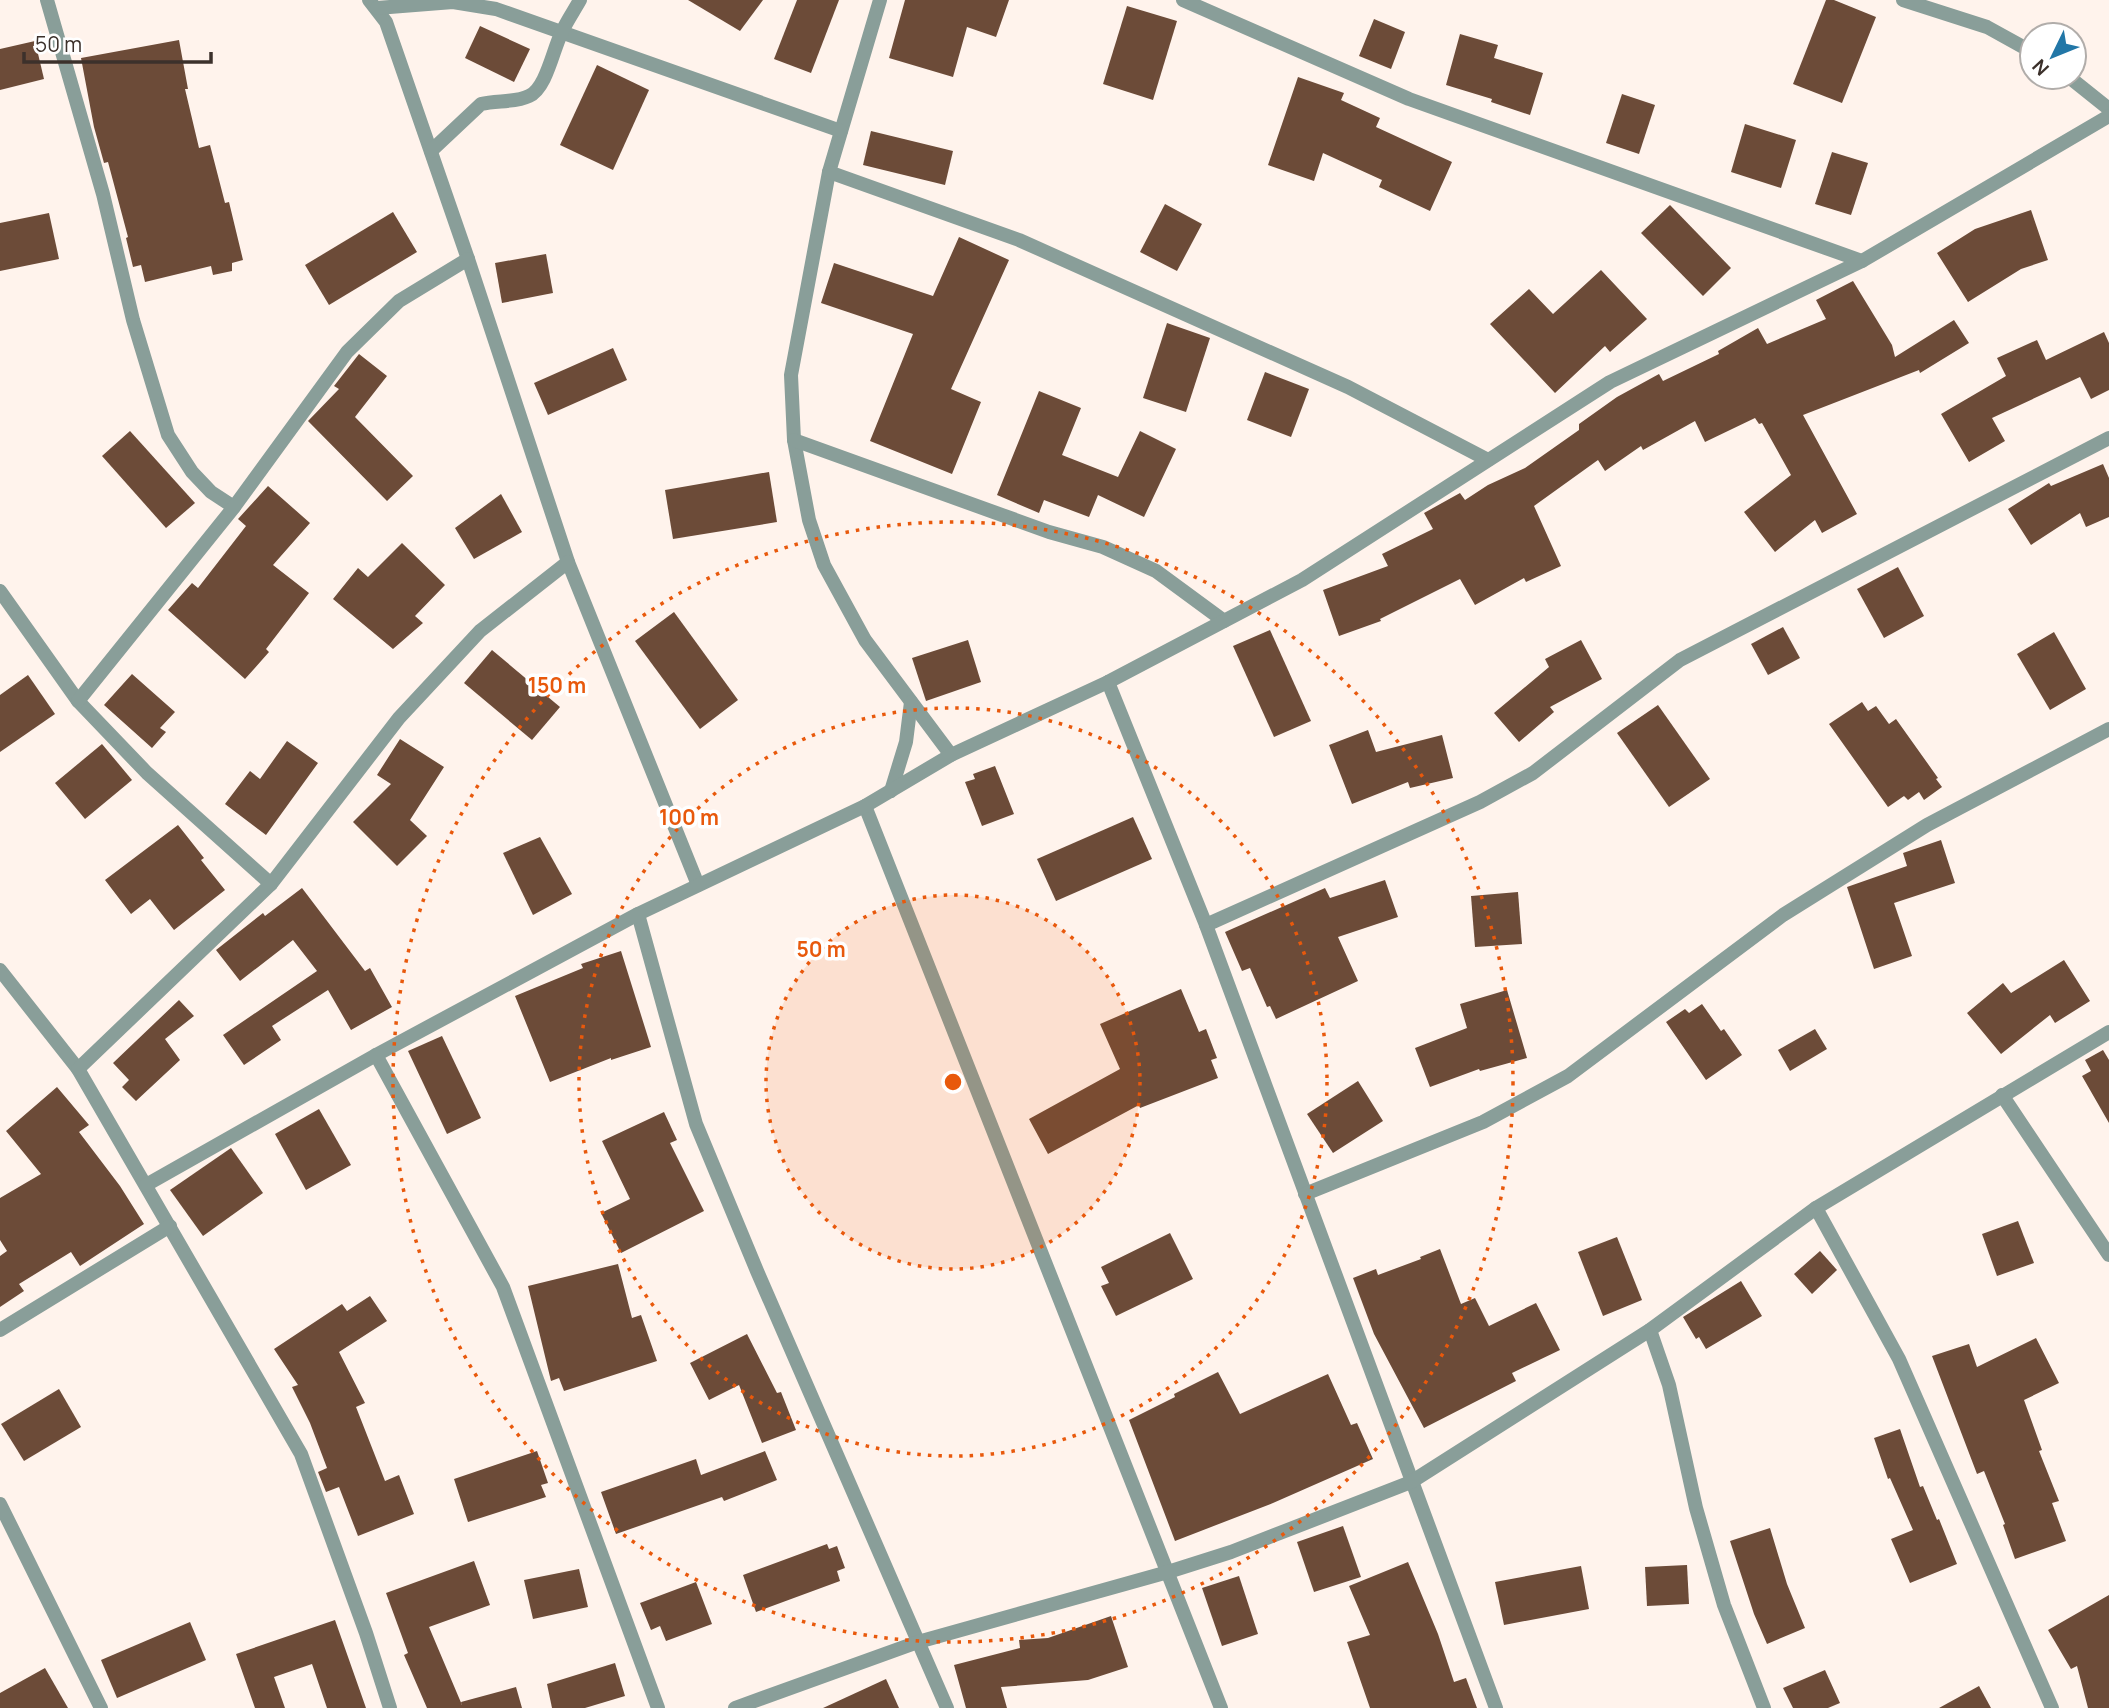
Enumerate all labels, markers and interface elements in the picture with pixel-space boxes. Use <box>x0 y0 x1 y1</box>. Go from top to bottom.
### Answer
scale bar <box>24 21 212 65</box>
north arrow <box>2018 21 2088 91</box>
text: 50 m <box>35 30 82 58</box>
text: N <box>2026 54 2055 81</box>
text: 150 m <box>528 671 586 699</box>
text: 100 m <box>659 803 719 831</box>
text: 50 m <box>796 935 846 963</box>
centre of rings <box>941 1070 965 1094</box>

